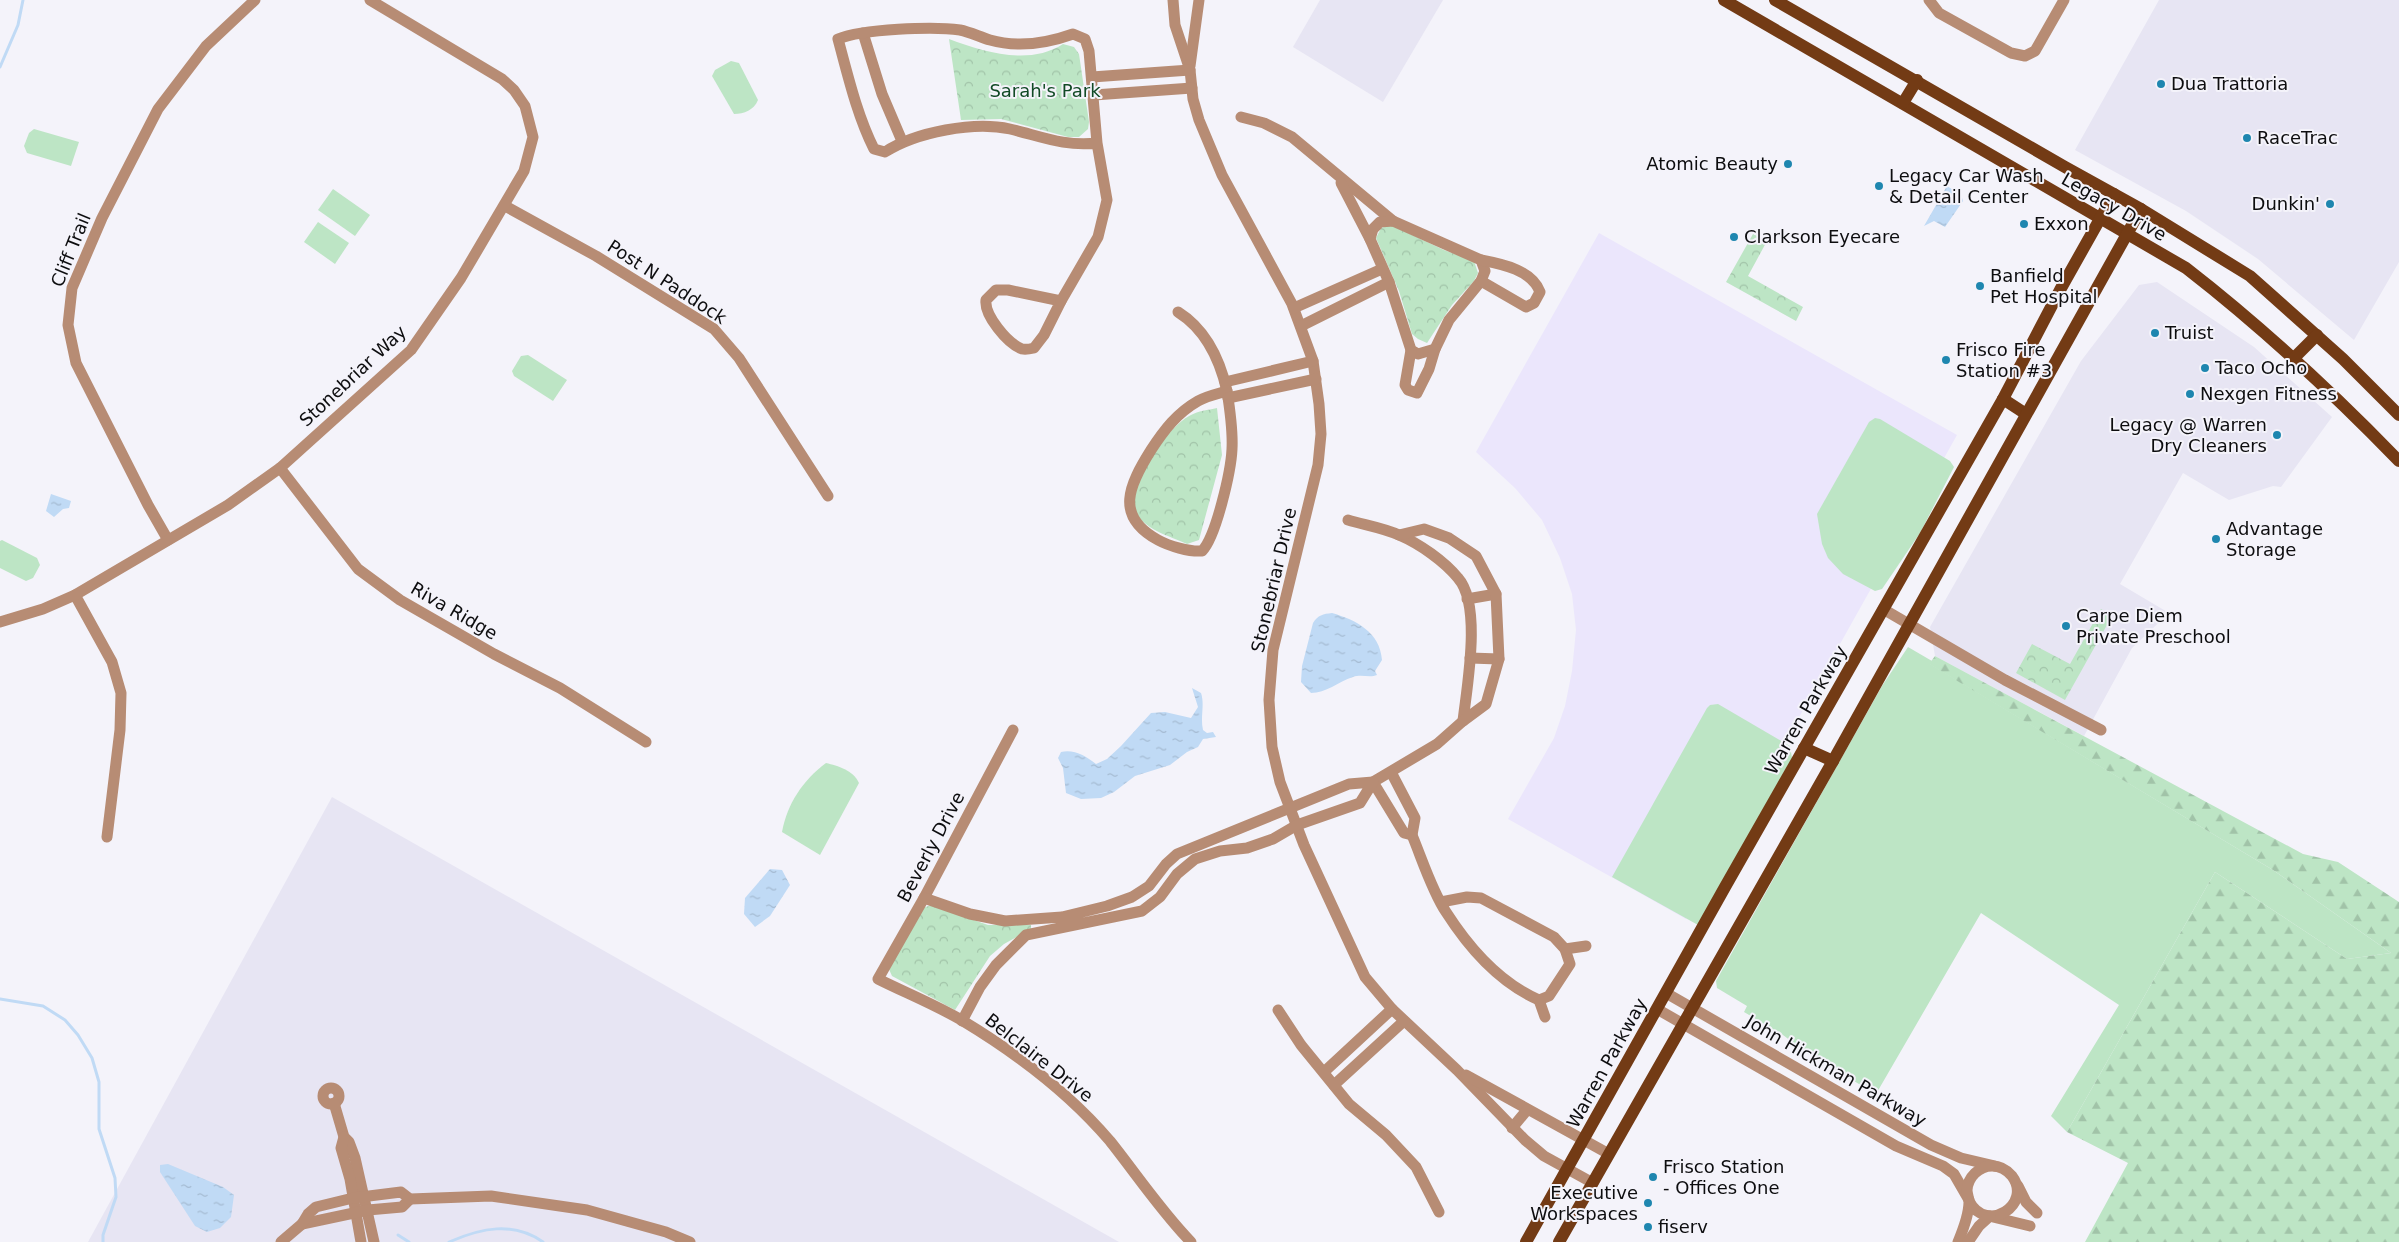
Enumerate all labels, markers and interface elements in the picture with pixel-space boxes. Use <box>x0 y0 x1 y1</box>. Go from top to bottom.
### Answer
place label: Dua Trattoria <box>2171 73 2288 94</box>
marker: Dua Trattoria <box>2155 78 2167 90</box>
park label: Sarah's Park <box>989 80 1101 101</box>
place label: RaceTrac <box>2257 127 2338 148</box>
marker: RaceTrac <box>2241 132 2253 144</box>
place label: Atomic Beauty <box>1646 153 1778 174</box>
marker: Atomic Beauty <box>1782 158 1794 170</box>
place label: Legacy Car Wash & Detail Center <box>1889 165 2044 207</box>
street label: Legacy Drive <box>2058 168 2170 245</box>
marker: Legacy Car Wash & Detail Center <box>1873 180 1885 192</box>
place label: Dunkin' <box>2252 193 2320 214</box>
marker: Dunkin' <box>2324 198 2336 210</box>
street label: Cliff Trail <box>46 210 95 290</box>
place label: Exxon <box>2034 213 2089 234</box>
marker: Exxon <box>2018 218 2030 230</box>
place label: Clarkson Eyecare <box>1744 226 1900 247</box>
marker: Clarkson Eyecare <box>1728 231 1740 243</box>
street label: Post N Paddock <box>604 235 731 328</box>
place label: Banfield Pet Hospital <box>1990 265 2098 307</box>
marker: Banfield Pet Hospital <box>1974 280 1986 292</box>
street label: Stonebriar Way <box>295 321 411 430</box>
place label: Truist <box>2164 322 2214 343</box>
marker: Truist <box>2149 327 2161 339</box>
place label: Frisco Fire Station #3 <box>1956 339 2052 381</box>
marker: Frisco Fire Station #3 <box>1940 354 1952 366</box>
place label: Taco Ocho <box>2214 357 2307 378</box>
marker: Taco Ocho <box>2199 362 2211 374</box>
place label: Nexgen Fitness <box>2200 383 2337 404</box>
marker: Nexgen Fitness <box>2184 388 2196 400</box>
place label: Legacy @ Warren Dry Cleaners <box>2110 414 2267 456</box>
marker: Legacy @ Warren Dry Cleaners <box>2271 429 2283 441</box>
street label: Stonebriar Drive <box>1247 505 1300 654</box>
place label: Advantage Storage <box>2226 518 2323 560</box>
marker: Advantage Storage <box>2210 533 2222 545</box>
street label: Riva Ridge <box>407 577 501 644</box>
place label: Carpe Diem Private Preschool <box>2076 605 2231 647</box>
marker: Carpe Diem Private Preschool <box>2060 620 2072 632</box>
street label: Warren Parkway <box>1760 641 1851 778</box>
street label: Beverly Drive <box>893 788 968 906</box>
street label: Warren Parkway <box>1562 994 1651 1131</box>
street label: Belclaire Drive <box>981 1009 1097 1106</box>
street label: John Hickman Parkway <box>1741 1010 1930 1131</box>
place label: Frisco Station - Offices One <box>1663 1156 1784 1198</box>
marker: Frisco Station - Offices One <box>1647 1171 1659 1183</box>
place label: Executive Workspaces <box>1530 1182 1638 1224</box>
marker: Executive Workspaces <box>1642 1197 1654 1209</box>
place label: fiserv <box>1658 1216 1708 1237</box>
marker: fiserv <box>1642 1221 1654 1233</box>

